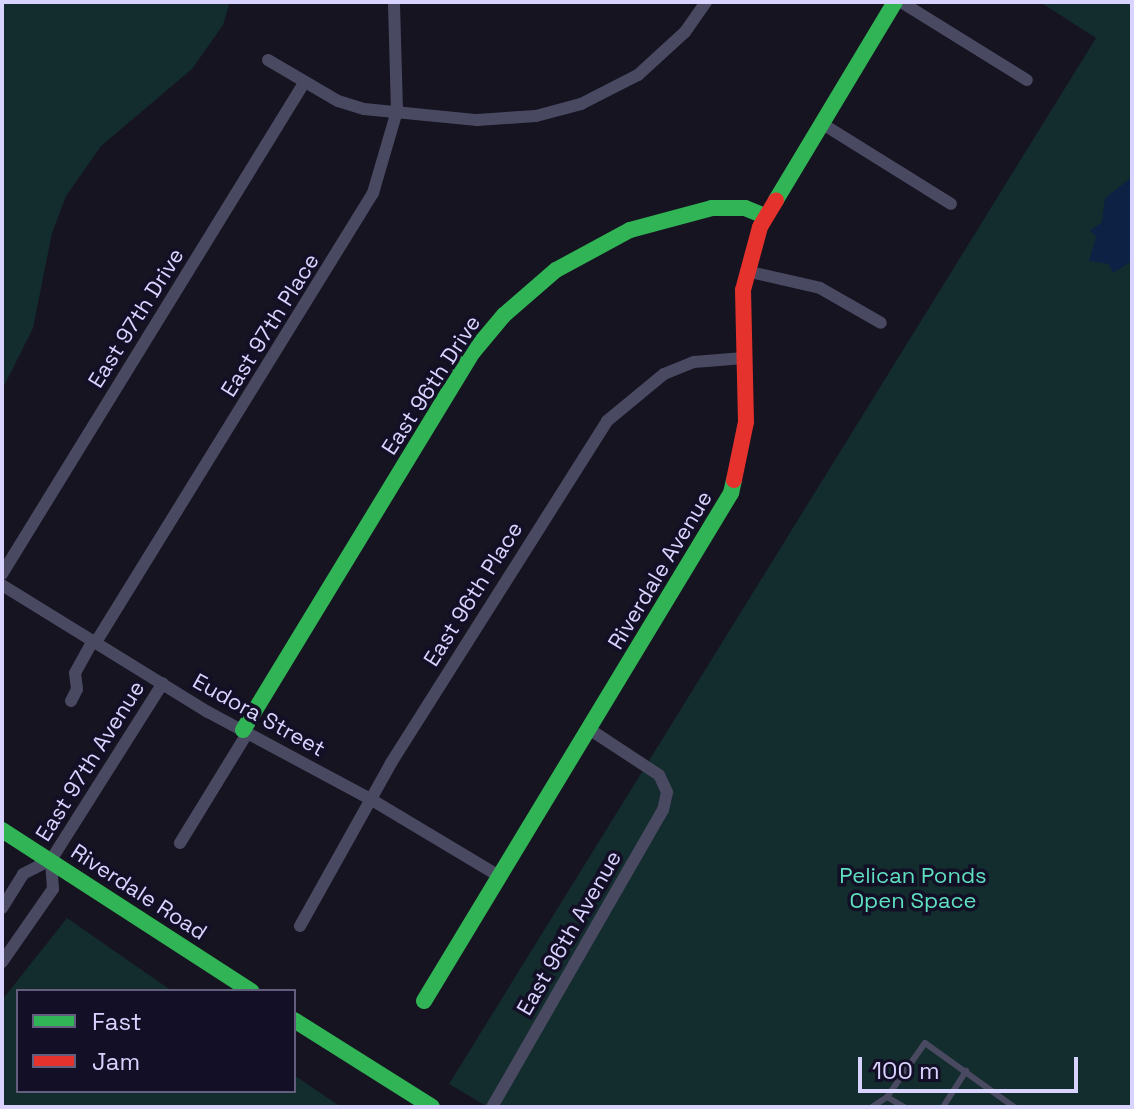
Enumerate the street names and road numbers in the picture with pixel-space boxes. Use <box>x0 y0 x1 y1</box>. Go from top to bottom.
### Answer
street label: East 97th Drive <box>83 243 189 393</box>
street label: East 97th Place <box>215 248 325 402</box>
street label: East 96th Drive <box>376 310 486 460</box>
street label: Riverdale Avenue <box>602 486 718 654</box>
street label: East 96th Place <box>418 517 528 671</box>
street label: Eudora Street <box>188 668 330 762</box>
street label: East 97th Avenue <box>30 676 150 846</box>
street label: Riverdale Road <box>66 838 212 946</box>
street label: East 96th Avenue <box>511 846 627 1020</box>

